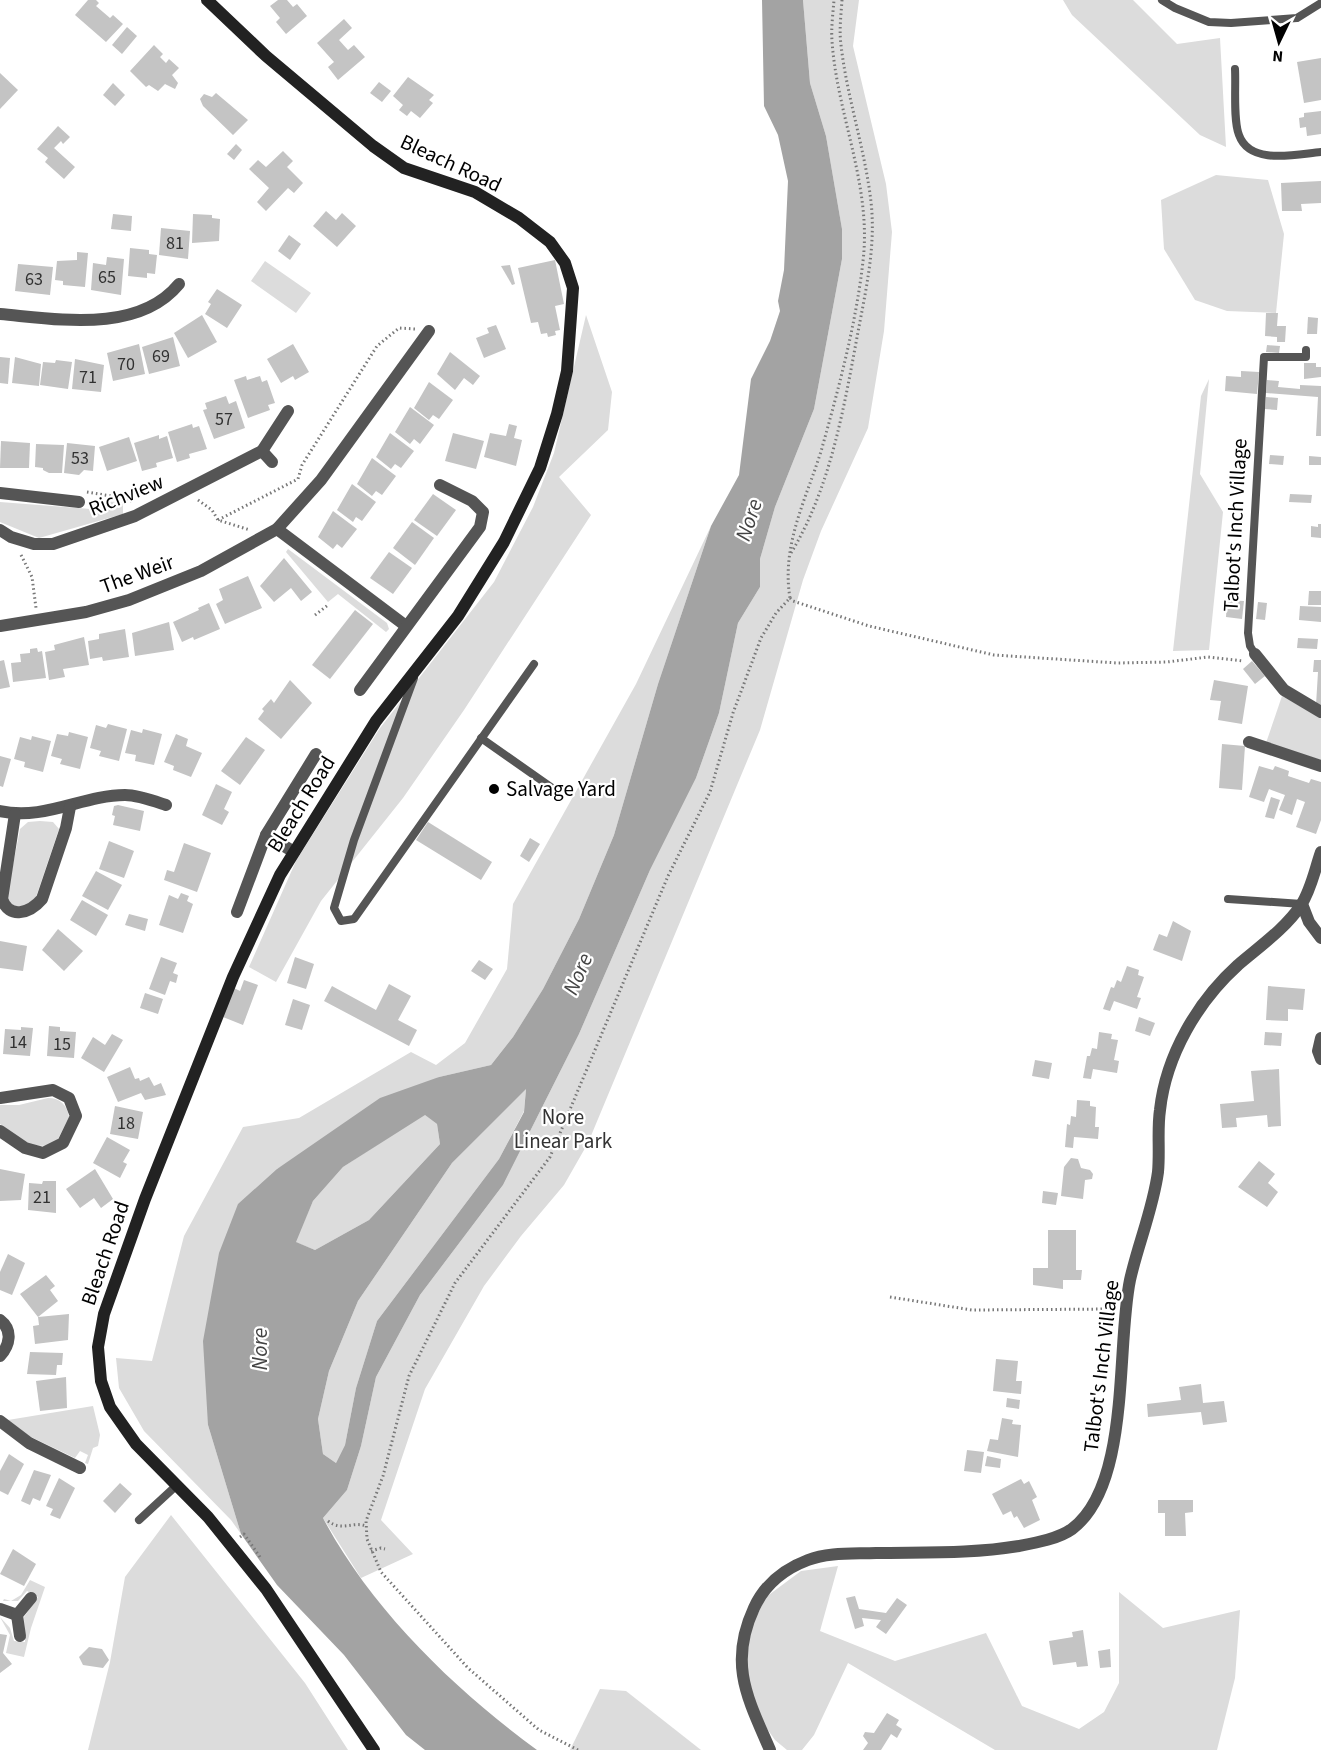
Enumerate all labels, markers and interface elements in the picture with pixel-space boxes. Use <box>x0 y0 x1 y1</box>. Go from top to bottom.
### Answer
north arrow <box>1249 12 1309 72</box>
text: N <box>1272 45 1284 67</box>
street label: Bleach Road <box>395 126 507 200</box>
house number: 81 <box>166 231 184 256</box>
house number: 65 <box>98 265 116 290</box>
house number: 63 <box>25 267 43 292</box>
house number: 69 <box>152 344 170 369</box>
house number: 70 <box>117 352 135 377</box>
house number: 71 <box>79 365 97 390</box>
house number: 57 <box>215 407 233 432</box>
street label: Talbot's Inch Village <box>1215 438 1255 612</box>
house number: 53 <box>71 446 89 471</box>
street label: Richview <box>84 466 168 524</box>
water label: Nore <box>727 495 771 545</box>
street label: The Weir <box>96 547 179 601</box>
street label: Bleach Road <box>259 750 343 858</box>
place label: Salvage Yard <box>506 774 616 804</box>
marker: Salvage Yard <box>487 782 501 796</box>
water label: Nore <box>555 948 601 1000</box>
house number: 14 <box>9 1030 27 1055</box>
house number: 15 <box>53 1032 71 1057</box>
park label: Nore Linear Park <box>514 1102 613 1156</box>
house number: 18 <box>117 1111 135 1136</box>
house number: 21 <box>33 1185 51 1210</box>
street label: Bleach Road <box>73 1197 137 1309</box>
street label: Talbot's Inch Village <box>1076 1278 1126 1454</box>
water label: Nore <box>244 1328 276 1370</box>

